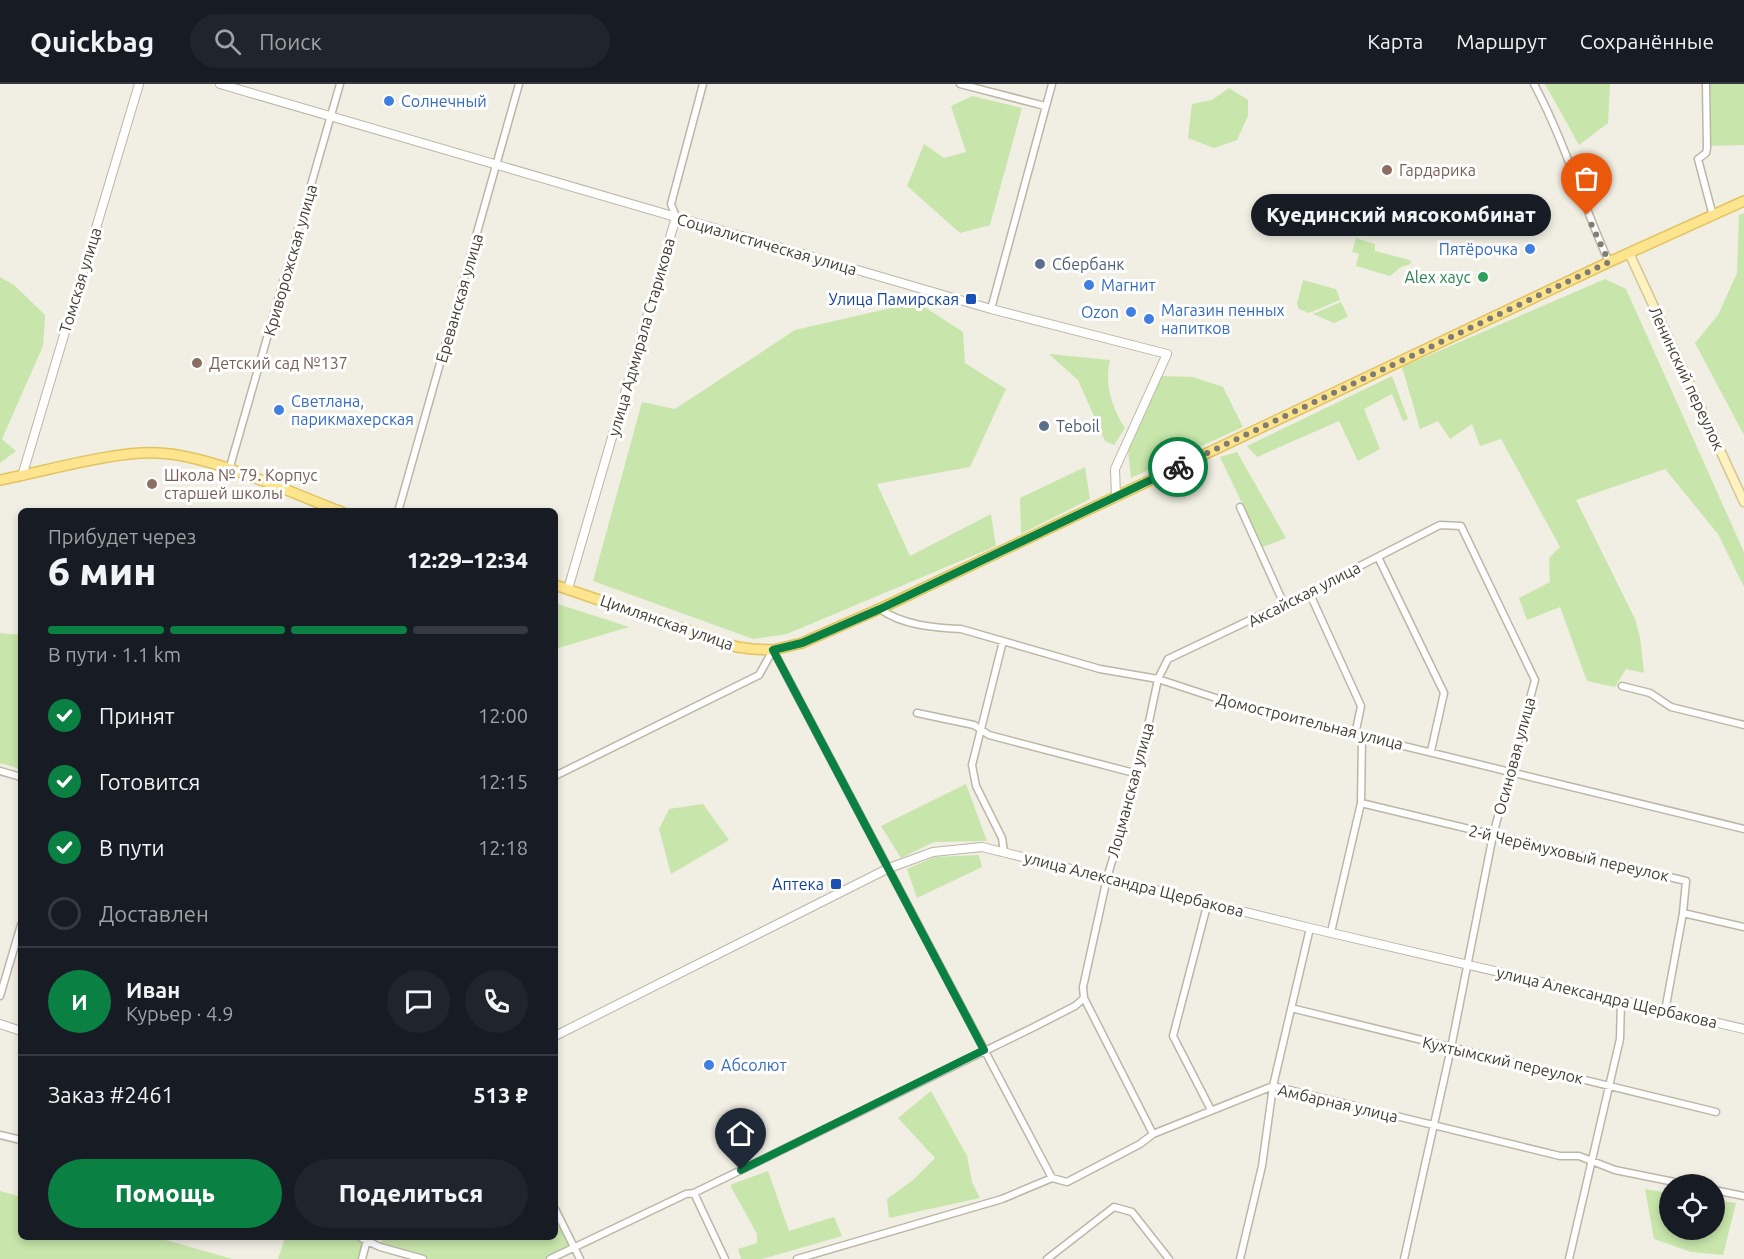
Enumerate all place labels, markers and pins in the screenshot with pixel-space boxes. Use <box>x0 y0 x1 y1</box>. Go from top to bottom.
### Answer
place label: Солнечный <box>401 92 487 110</box>
marker: Солнечный <box>382 94 396 108</box>
pin <box>1561 153 1612 215</box>
place label: Гардарика <box>1399 161 1476 179</box>
marker: Гардарика <box>1380 163 1394 177</box>
callout: Куединский мясокомбинат <box>1251 194 1551 236</box>
place label: Пятёрочка <box>1439 240 1518 258</box>
marker: Пятёрочка <box>1523 242 1537 256</box>
place label: Сбербанк <box>1052 255 1125 273</box>
marker: Сбербанк <box>1033 257 1047 271</box>
place label: Alex хаус <box>1404 268 1472 286</box>
marker: Alex хаус <box>1476 270 1490 284</box>
place label: Магнит <box>1101 276 1156 294</box>
marker: Магнит <box>1082 278 1096 292</box>
place label: Улица Памирская <box>829 290 959 308</box>
marker: Улица Памирская <box>964 292 978 306</box>
place label: Магазин пенных напитков <box>1161 301 1285 337</box>
place label: Ozon <box>1081 303 1119 321</box>
marker: Ozon <box>1124 305 1138 319</box>
marker: Магазин пенных напитков <box>1142 312 1156 326</box>
place label: Детский сад №137 <box>209 354 348 372</box>
marker: Детский сад №137 <box>190 356 204 370</box>
place label: Светлана, парикмахерская <box>291 392 414 428</box>
marker: Светлана, парикмахерская <box>272 403 286 417</box>
place label: Teboil <box>1056 417 1100 435</box>
marker: Teboil <box>1037 419 1051 433</box>
place label: Школа № 79. Корпус старшей школы <box>164 466 318 502</box>
marker: Школа № 79. Корпус старшей школы <box>145 477 159 491</box>
place label: Аптека <box>772 875 824 893</box>
marker: Аптека <box>829 877 843 891</box>
place label: Абсолют <box>721 1056 787 1074</box>
marker: Абсолют <box>702 1058 716 1072</box>
pin <box>715 1108 766 1170</box>

